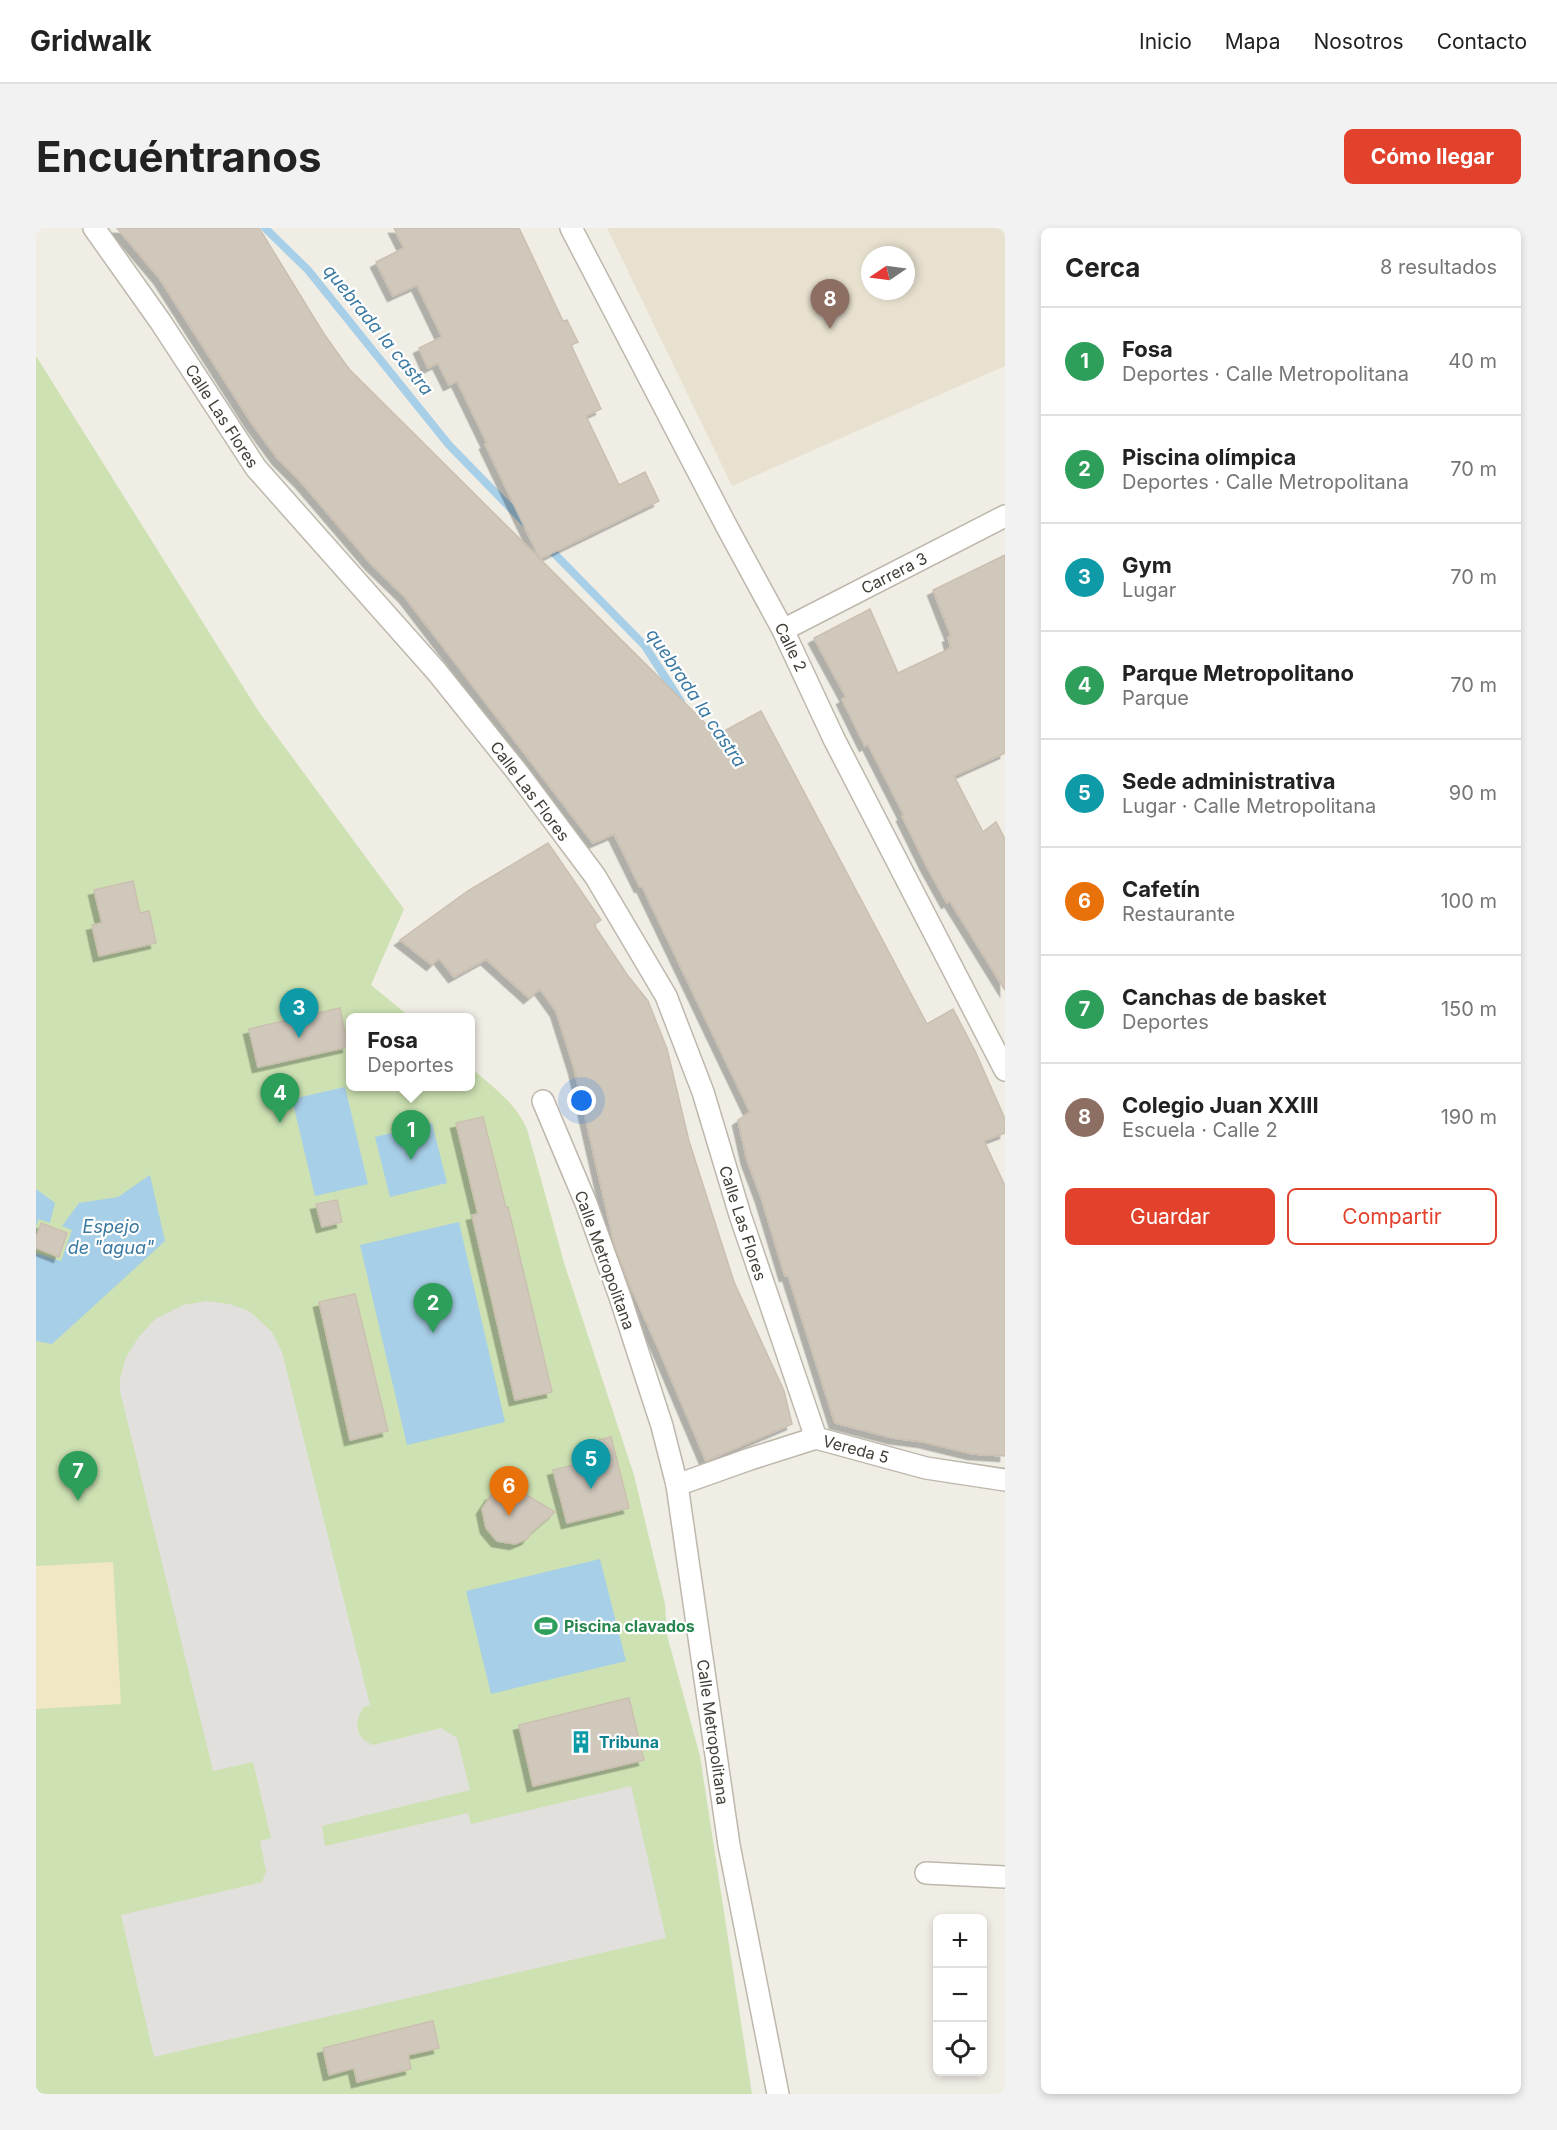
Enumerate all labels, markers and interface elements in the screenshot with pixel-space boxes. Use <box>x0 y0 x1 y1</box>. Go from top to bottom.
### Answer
text: Gridwalk <box>30 24 152 58</box>
text: Inicio <box>1139 29 1192 54</box>
text: Mapa <box>1225 29 1280 54</box>
text: Nosotros <box>1313 29 1404 54</box>
text: Contacto <box>1437 29 1527 54</box>
button: Cómo llegar <box>1344 129 1521 184</box>
text: Encuéntranos <box>36 131 321 182</box>
north arrow <box>861 246 915 300</box>
text: Cerca <box>1065 252 1140 283</box>
text: 8 resultados <box>1380 255 1497 279</box>
water label: quebrada la castra <box>319 260 438 399</box>
pin: 8 <box>810 279 850 329</box>
text: Fosa <box>1122 336 1173 362</box>
text: 1 <box>1080 349 1089 373</box>
text: 40 m <box>1448 349 1497 373</box>
street label: Calle Las Flores <box>181 360 263 472</box>
text: Deportes · Calle Metropolitana <box>1122 362 1409 386</box>
text: Piscina olímpica <box>1122 444 1296 470</box>
text: 2 <box>1078 457 1091 481</box>
text: 70 m <box>1450 457 1497 481</box>
text: Deportes · Calle Metropolitana <box>1122 470 1409 494</box>
street label: Carrera 3 <box>858 548 930 598</box>
text: Gym <box>1122 552 1172 578</box>
text: 3 <box>1078 565 1091 589</box>
text: 70 m <box>1450 565 1497 589</box>
text: Lugar <box>1122 578 1176 602</box>
street label: Calle 2 <box>771 619 811 675</box>
water label: quebrada la castra <box>642 624 751 771</box>
text: Parque Metropolitano <box>1122 660 1354 686</box>
text: 4 <box>1078 673 1091 697</box>
text: 70 m <box>1450 673 1497 697</box>
text: Parque <box>1122 686 1189 710</box>
street label: Calle Las Flores <box>486 737 574 845</box>
text: Sede administrativa <box>1122 768 1336 794</box>
text: 5 <box>1078 781 1091 805</box>
text: 90 m <box>1449 781 1497 805</box>
text: Lugar · Calle Metropolitana <box>1122 794 1376 818</box>
text: Cafetín <box>1122 876 1200 902</box>
text: 6 <box>1078 889 1091 913</box>
text: 100 m <box>1440 889 1497 913</box>
text: Restaurante <box>1122 902 1235 926</box>
text: Canchas de basket <box>1122 984 1326 1010</box>
pin: 3 <box>280 988 318 1038</box>
text: 7 <box>1079 997 1090 1021</box>
text: 150 m <box>1441 997 1497 1021</box>
text: Deportes <box>1122 1010 1209 1034</box>
popup <box>346 1013 475 1091</box>
text: Fosa <box>367 1027 418 1053</box>
text: Deportes <box>367 1053 454 1077</box>
pin: 4 <box>260 1074 300 1123</box>
your location <box>567 1086 596 1115</box>
text: Colegio Juan XXIII <box>1122 1092 1319 1118</box>
text: 8 <box>1078 1105 1091 1129</box>
text: 190 m <box>1441 1105 1497 1129</box>
pin: 1 <box>392 1110 430 1160</box>
text: Escuela · Calle 2 <box>1122 1118 1278 1142</box>
street label: Calle Las Flores <box>715 1163 771 1283</box>
street label: Calle Metropolitana <box>571 1188 639 1332</box>
button: Guardar <box>1065 1188 1275 1245</box>
button: Compartir <box>1287 1188 1497 1245</box>
water label: Espejo de "agua" <box>68 1216 154 1258</box>
pin: 2 <box>414 1284 452 1333</box>
street label: Vereda 5 <box>821 1431 891 1467</box>
pin: 5 <box>572 1440 610 1489</box>
pin: 7 <box>58 1452 98 1501</box>
pin: 6 <box>490 1466 528 1516</box>
sports icon: Piscina clavados <box>533 1613 559 1639</box>
place label: Piscina clavados <box>564 1616 695 1636</box>
street label: Calle Metropolitana <box>693 1658 733 1806</box>
building icon: Tribuna <box>568 1729 594 1755</box>
place label: Tribuna <box>599 1732 659 1752</box>
map controls <box>933 1914 987 2076</box>
button: + <box>933 1914 987 1968</box>
button: − <box>933 1968 987 2022</box>
button: locate <box>933 2022 987 2076</box>

